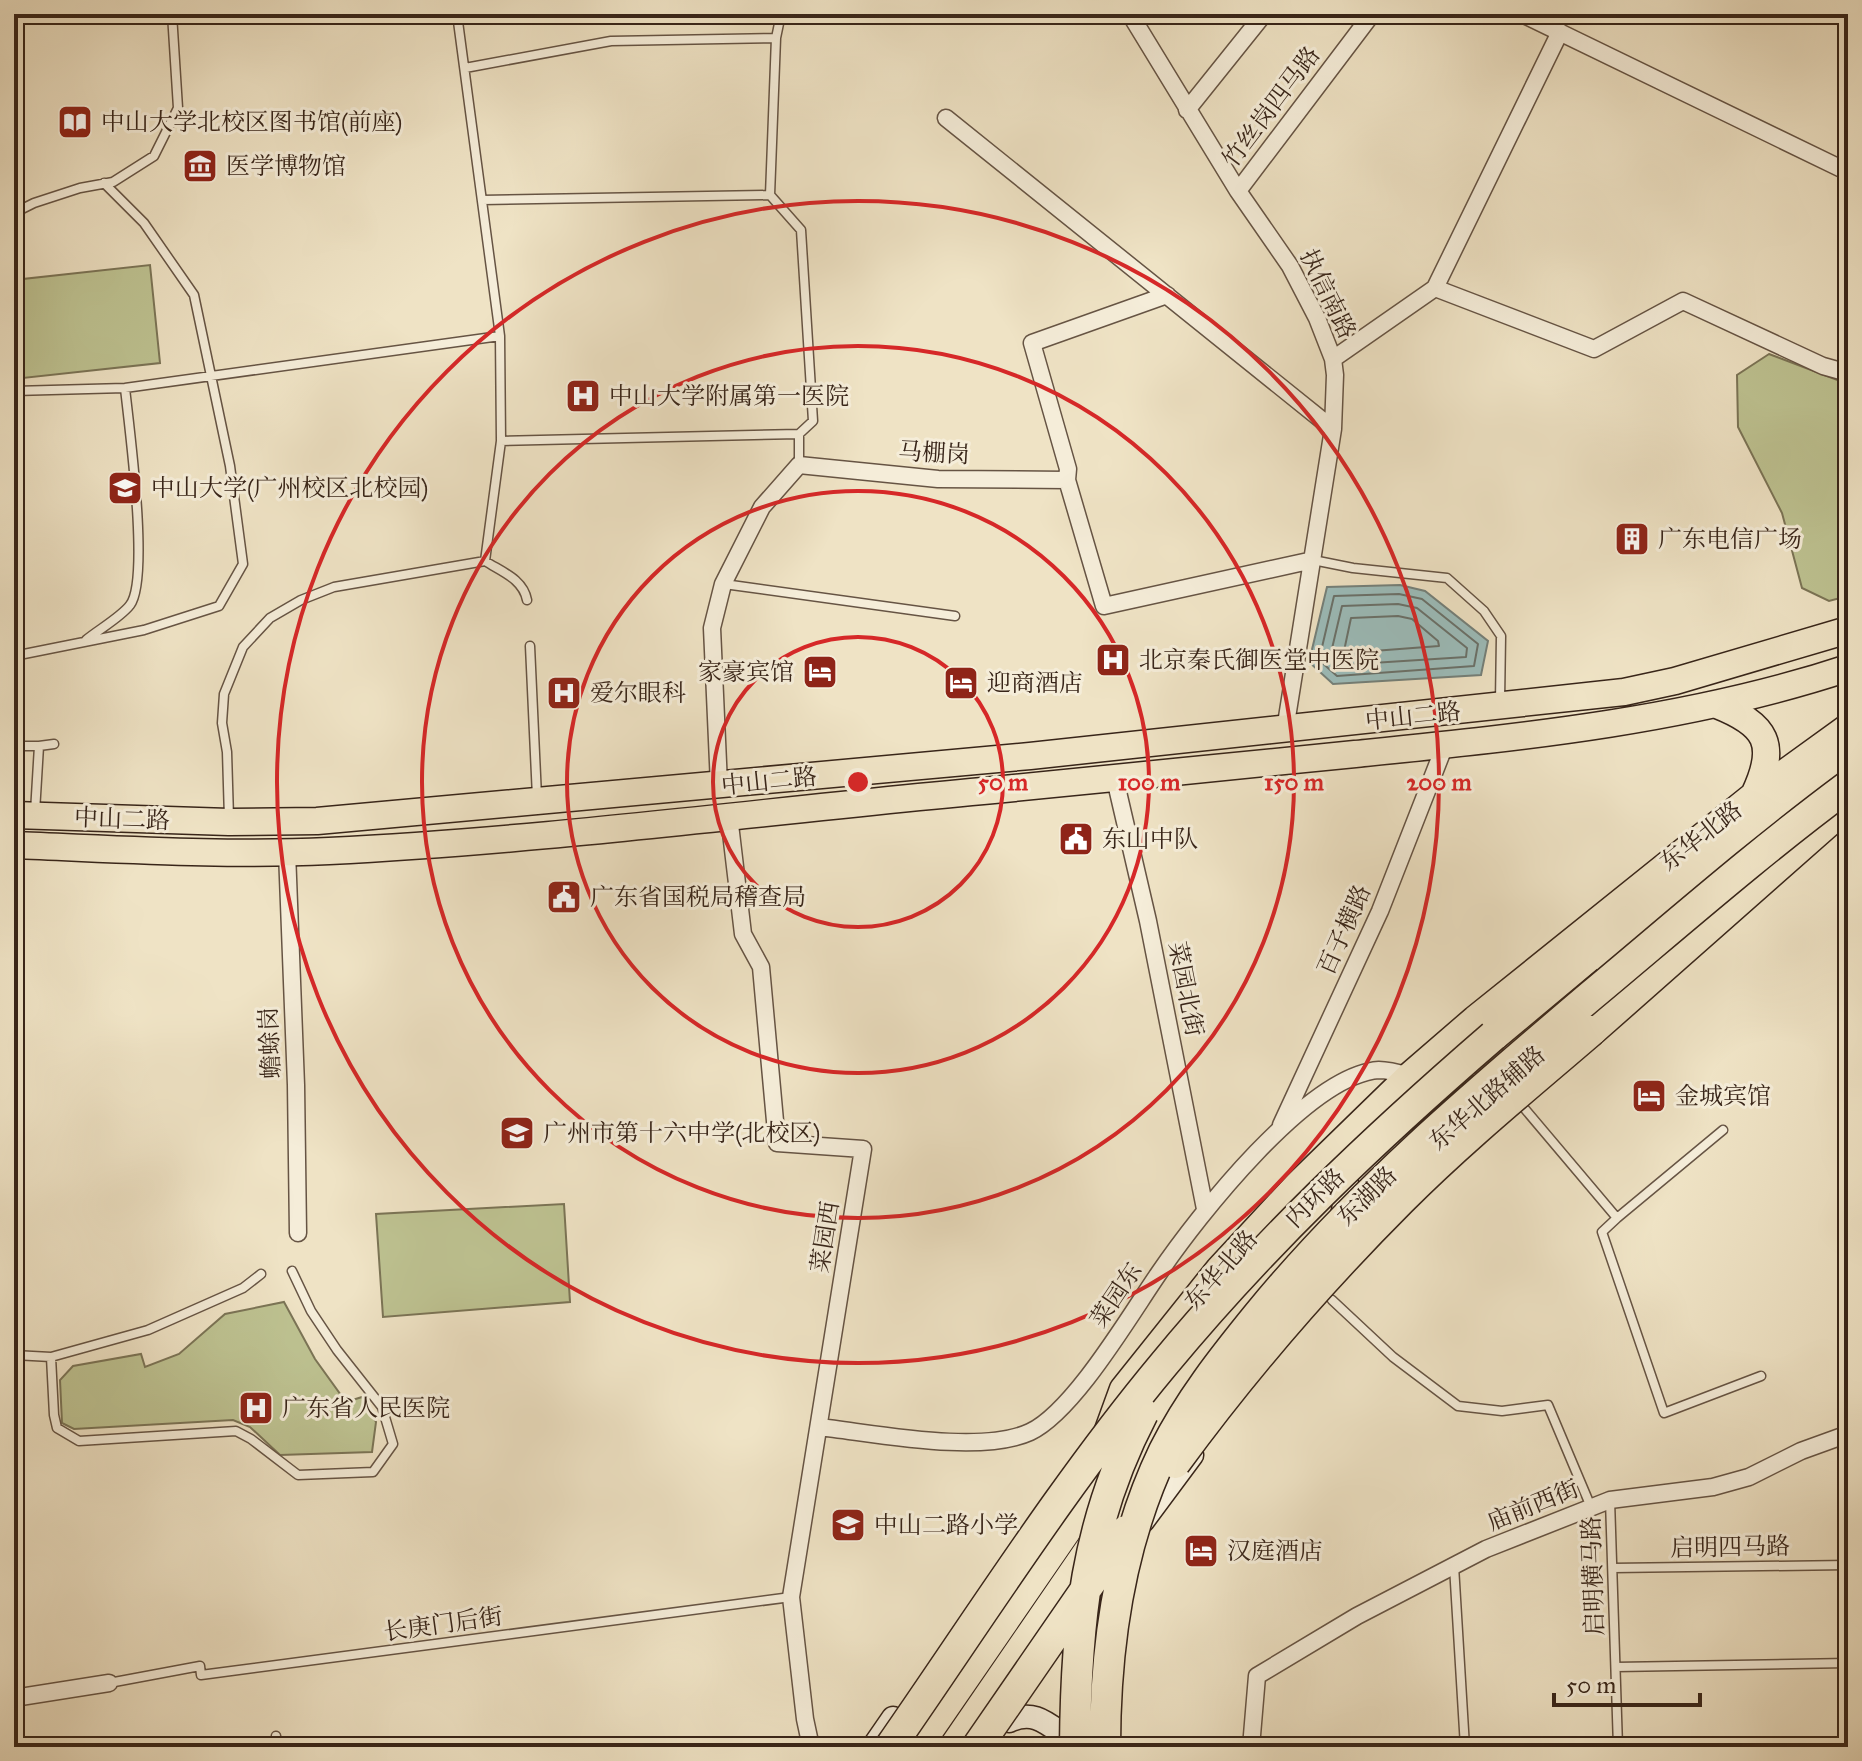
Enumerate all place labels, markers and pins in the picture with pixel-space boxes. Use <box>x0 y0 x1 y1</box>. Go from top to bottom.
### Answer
library icon: 中山大学北校区图书馆(前座) <box>56 103 94 141</box>
place label: 中山大学北校区图书馆(前座) <box>101 107 402 137</box>
museum icon: 医学博物馆 <box>181 147 219 185</box>
place label: 医学博物馆 <box>226 151 346 181</box>
hospital icon: 中山大学附属第一医院 <box>564 377 602 415</box>
place label: 中山大学附属第一医院 <box>609 381 849 411</box>
school or university icon: 中山大学(广州校区北校园) <box>106 469 144 507</box>
place label: 中山大学(广州校区北校园) <box>151 473 428 503</box>
building icon: 广东电信广场 <box>1613 520 1651 558</box>
place label: 广东电信广场 <box>1658 524 1802 554</box>
hospital icon: 北京秦氏御医堂中医院 <box>1094 641 1132 679</box>
place label: 北京秦氏御医堂中医院 <box>1139 645 1379 675</box>
hotel icon: 家豪宾馆 <box>801 653 839 691</box>
place label: 家豪宾馆 <box>698 657 794 687</box>
hotel icon: 迎商酒店 <box>942 664 980 702</box>
place label: 迎商酒店 <box>987 668 1083 698</box>
hospital icon: 爱尔眼科 <box>545 674 583 712</box>
place label: 爱尔眼科 <box>590 678 686 708</box>
centre of rings <box>844 768 872 796</box>
public building icon: 东山中队 <box>1057 820 1095 858</box>
place label: 东山中队 <box>1102 824 1198 854</box>
public building icon: 广东省国税局稽查局 <box>545 878 583 916</box>
place label: 广东省国税局稽查局 <box>590 882 806 912</box>
hotel icon: 金城宾馆 <box>1630 1077 1668 1115</box>
place label: 金城宾馆 <box>1675 1081 1771 1111</box>
school or university icon: 广州市第十六中学(北校区) <box>498 1114 536 1152</box>
place label: 广州市第十六中学(北校区) <box>543 1118 820 1148</box>
hospital icon: 广东省人民医院 <box>237 1389 275 1427</box>
place label: 广东省人民医院 <box>282 1393 450 1423</box>
school or university icon: 中山二路小学 <box>829 1506 867 1544</box>
place label: 中山二路小学 <box>874 1510 1018 1540</box>
hotel icon: 汉庭酒店 <box>1182 1532 1220 1570</box>
place label: 汉庭酒店 <box>1227 1536 1323 1566</box>

